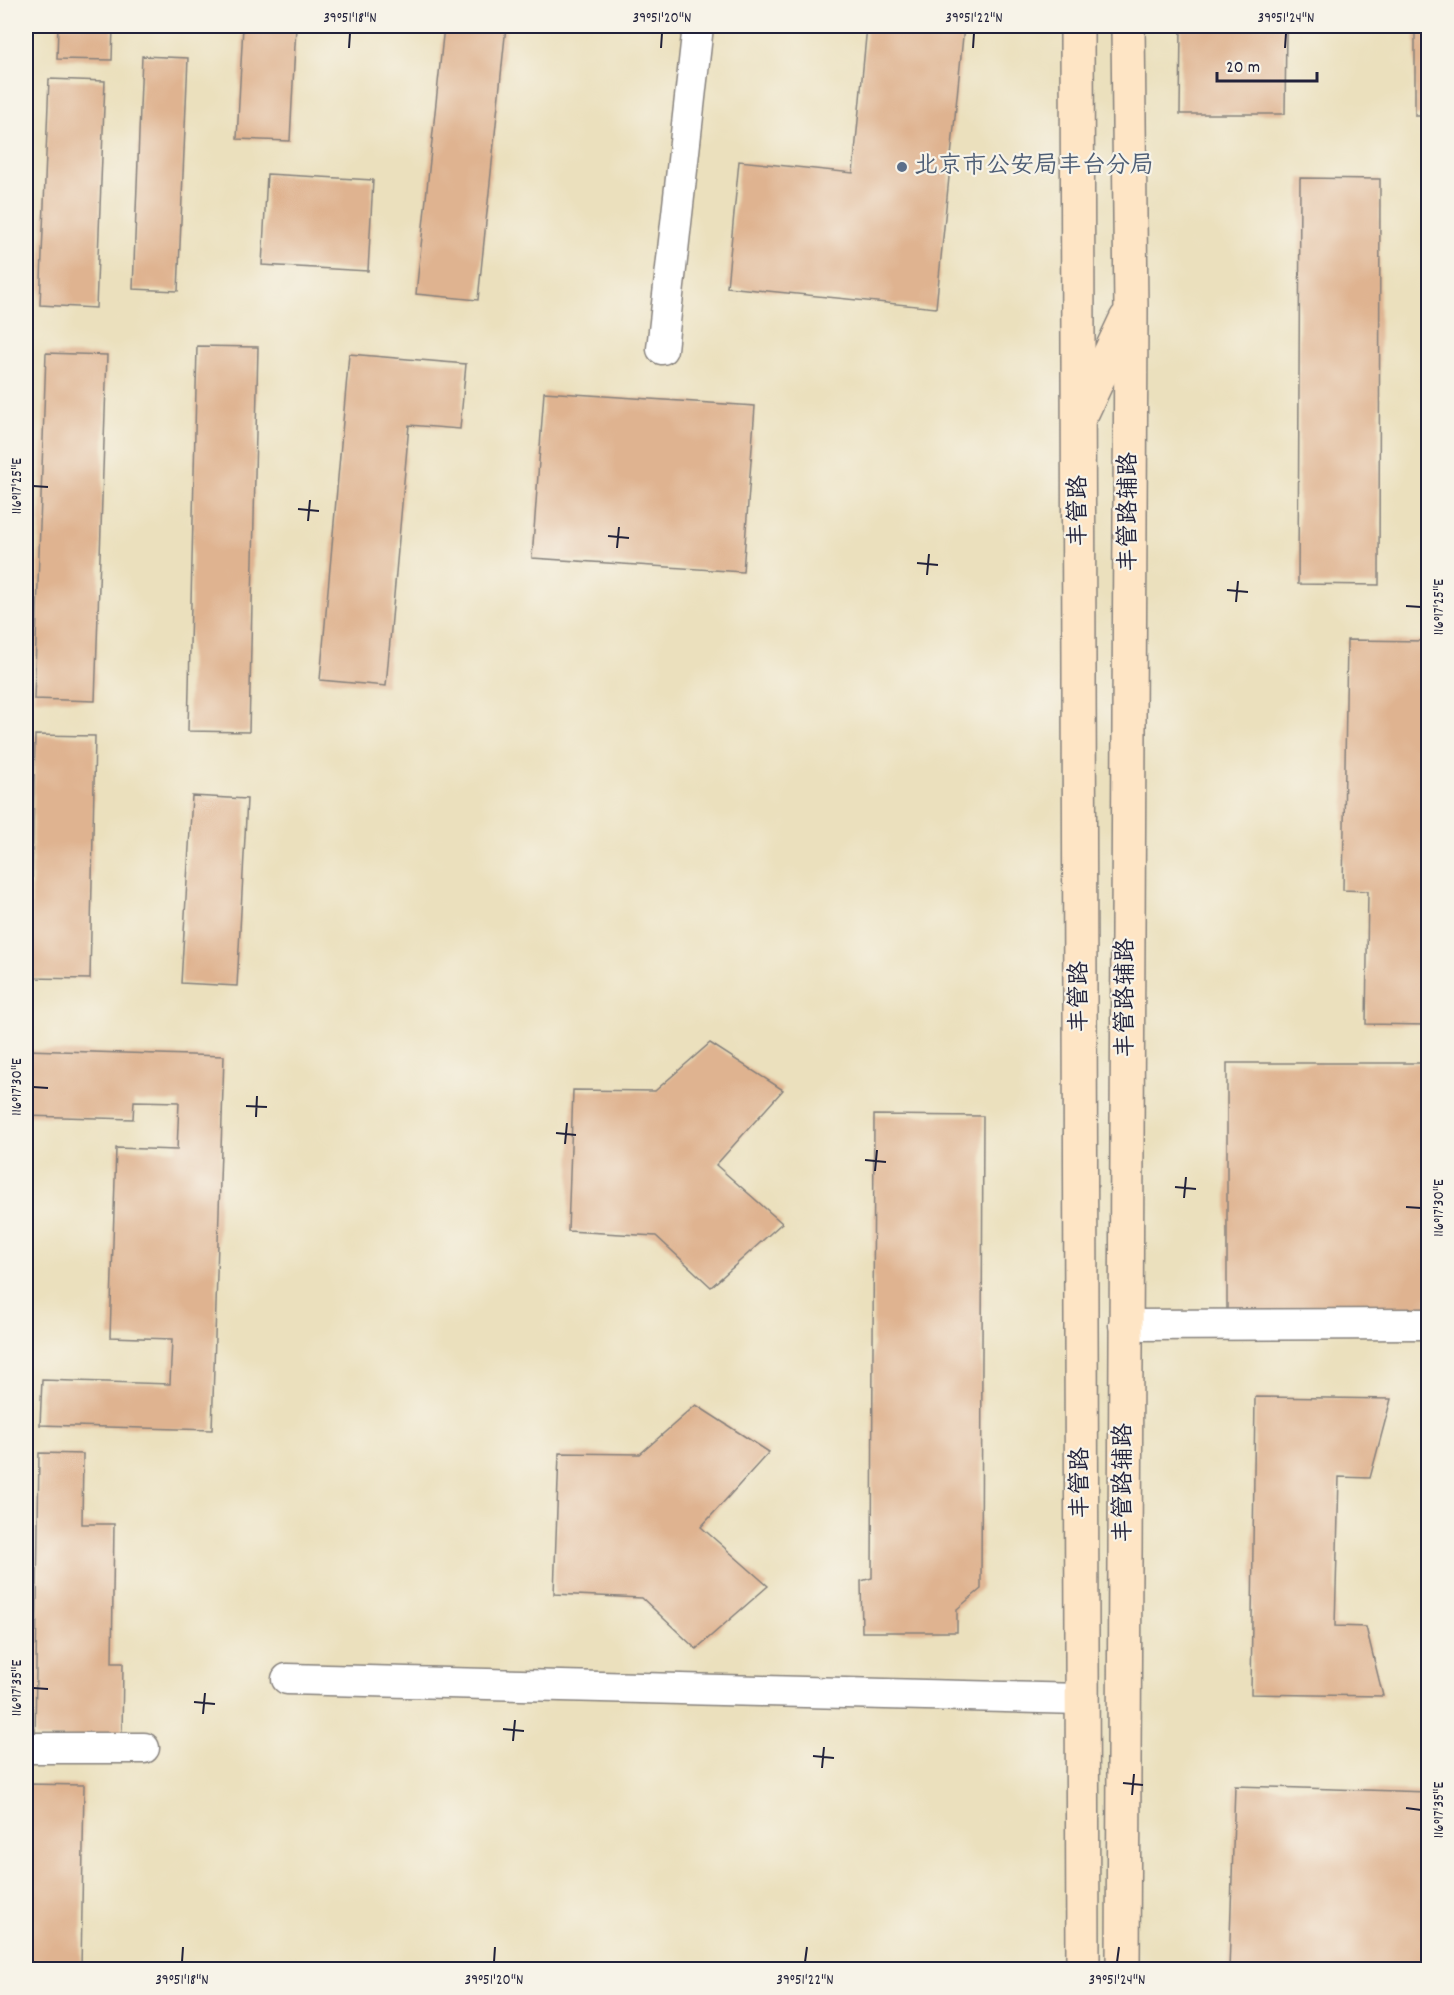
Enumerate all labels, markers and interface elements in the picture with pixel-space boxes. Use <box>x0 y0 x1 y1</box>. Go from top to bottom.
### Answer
text: 39°51'18"N <box>323 8 377 30</box>
text: 39°51'20"N <box>632 8 692 30</box>
text: 39°51'22"N <box>945 8 1003 30</box>
text: 39°51'24"N <box>1257 8 1315 30</box>
scale bar <box>1217 45 1318 83</box>
text: 20 m <box>1226 56 1260 81</box>
place label: 北京市公安局丰台分局 <box>914 150 1154 184</box>
marker: 北京市公安局丰台分局 <box>895 160 909 174</box>
street label: 丰管路辅路 <box>1113 452 1147 572</box>
text: 116°17'25"E <box>7 458 29 514</box>
street label: 丰管路 <box>1063 475 1097 547</box>
text: 116°17'25"E <box>1429 579 1451 635</box>
street label: 丰管路辅路 <box>1110 938 1144 1058</box>
street label: 丰管路 <box>1064 961 1098 1033</box>
text: 116°17'30"E <box>7 1058 29 1116</box>
text: 116°17'30"E <box>1429 1179 1451 1237</box>
street label: 丰管路辅路 <box>1108 1423 1142 1543</box>
street label: 丰管路 <box>1065 1447 1099 1519</box>
text: 116°17'35"E <box>7 1660 29 1716</box>
text: 116°17'35"E <box>1429 1782 1451 1838</box>
text: 39°51'18"N <box>155 1970 209 1992</box>
text: 39°51'20"N <box>464 1970 524 1992</box>
text: 39°51'22"N <box>776 1970 834 1992</box>
text: 39°51'24"N <box>1088 1970 1146 1992</box>

